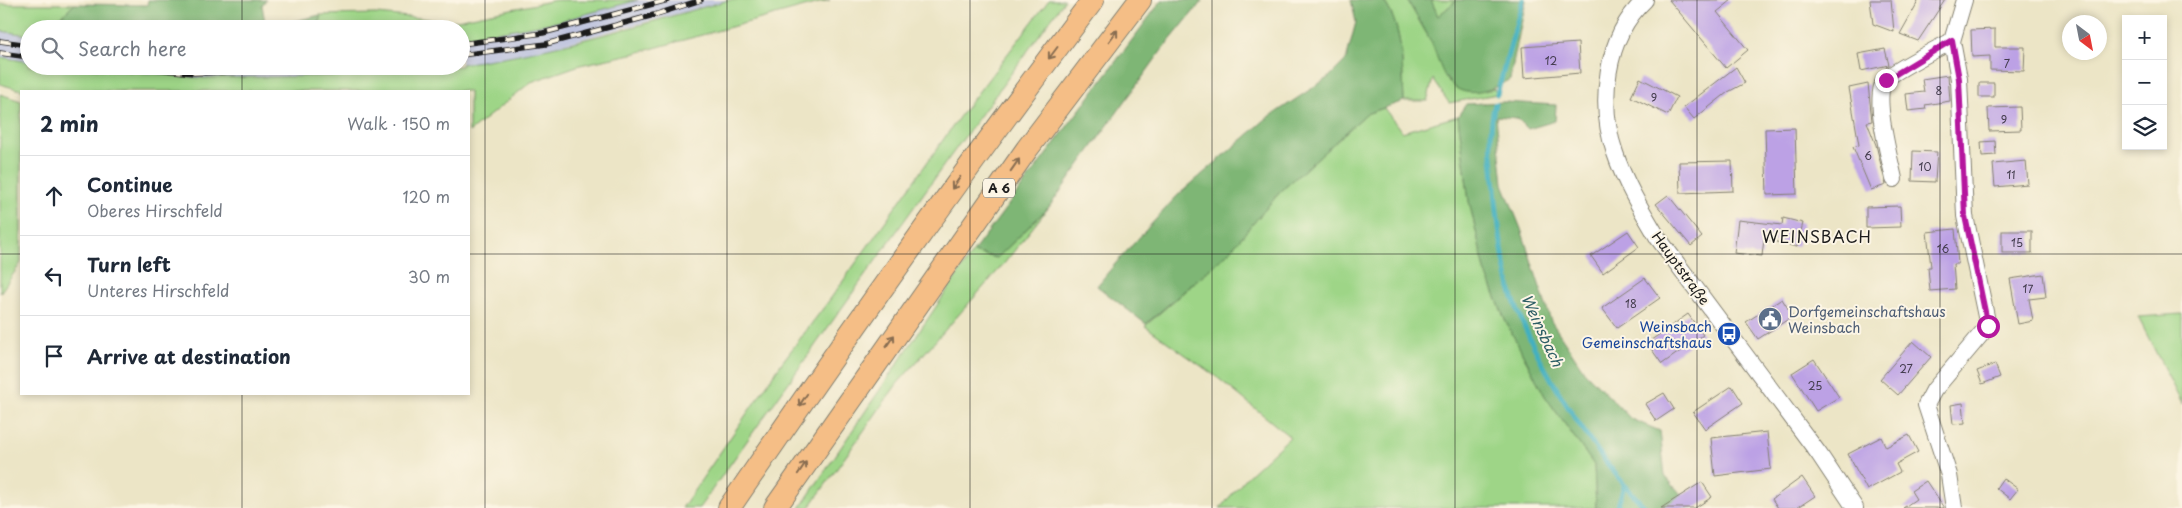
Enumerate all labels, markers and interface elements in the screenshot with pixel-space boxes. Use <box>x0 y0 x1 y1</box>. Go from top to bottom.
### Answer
north arrow <box>2062 15 2107 60</box>
map controls <box>2122 15 2167 150</box>
button: + <box>2122 15 2167 60</box>
search box <box>20 20 470 75</box>
one-way arrow <box>1107 30 1118 43</box>
icon: search <box>38 34 66 62</box>
text: Search here <box>78 34 187 62</box>
one-way arrow <box>1048 46 1058 60</box>
house number: 12 <box>1545 52 1558 69</box>
house number: 7 <box>2004 55 2010 72</box>
button: − <box>2122 60 2167 105</box>
route end <box>1875 69 1898 92</box>
house number: 8 <box>1936 82 1943 99</box>
house number: 9 <box>1651 89 1657 106</box>
button: layers <box>2122 105 2167 150</box>
text: 2 min <box>40 107 99 139</box>
text: Walk · 150 m <box>347 111 450 135</box>
house number: 9 <box>2001 111 2007 128</box>
house number: 6 <box>1864 147 1872 164</box>
house number: 10 <box>1919 158 1931 175</box>
one-way arrow <box>1010 159 1020 173</box>
house number: 11 <box>2006 166 2016 183</box>
text: Continue <box>87 170 173 198</box>
one-way arrow <box>951 176 961 190</box>
road number: A 6 <box>983 178 1015 198</box>
icon: ahead <box>40 182 68 210</box>
text: 120 m <box>403 184 450 208</box>
text: Oberes Hirschfeld <box>87 198 223 222</box>
district label: WEINSBACH <box>1762 224 1872 248</box>
street label: Hauptstraße <box>1647 227 1715 309</box>
house number: 15 <box>2011 234 2023 251</box>
house number: 16 <box>1937 240 1950 257</box>
text: Turn left <box>87 250 171 278</box>
icon: left <box>40 262 68 290</box>
text: 30 m <box>408 264 450 288</box>
text: Unteres Hirschfeld <box>87 278 230 302</box>
house number: 17 <box>2023 280 2034 297</box>
water label: Weinsbach <box>1516 290 1570 370</box>
house number: 18 <box>1625 295 1637 312</box>
place label: Dorfgemeinschaftshaus Weinsbach <box>1788 301 1946 338</box>
public building icon: Dorfgemeinschaftshaus Weinsbach <box>1757 306 1783 332</box>
route start <box>1977 315 2000 338</box>
place label: Weinsbach Gemeinschaftshaus <box>1582 316 1712 353</box>
bus stop icon: Weinsbach Gemeinschaftshaus <box>1716 321 1742 347</box>
one-way arrow <box>885 334 895 348</box>
icon: arrive <box>40 342 68 370</box>
text: Arrive at destination <box>87 342 291 370</box>
house number: 27 <box>1899 360 1913 377</box>
house number: 25 <box>1808 377 1822 394</box>
one-way arrow <box>798 393 808 407</box>
one-way arrow <box>797 461 807 475</box>

